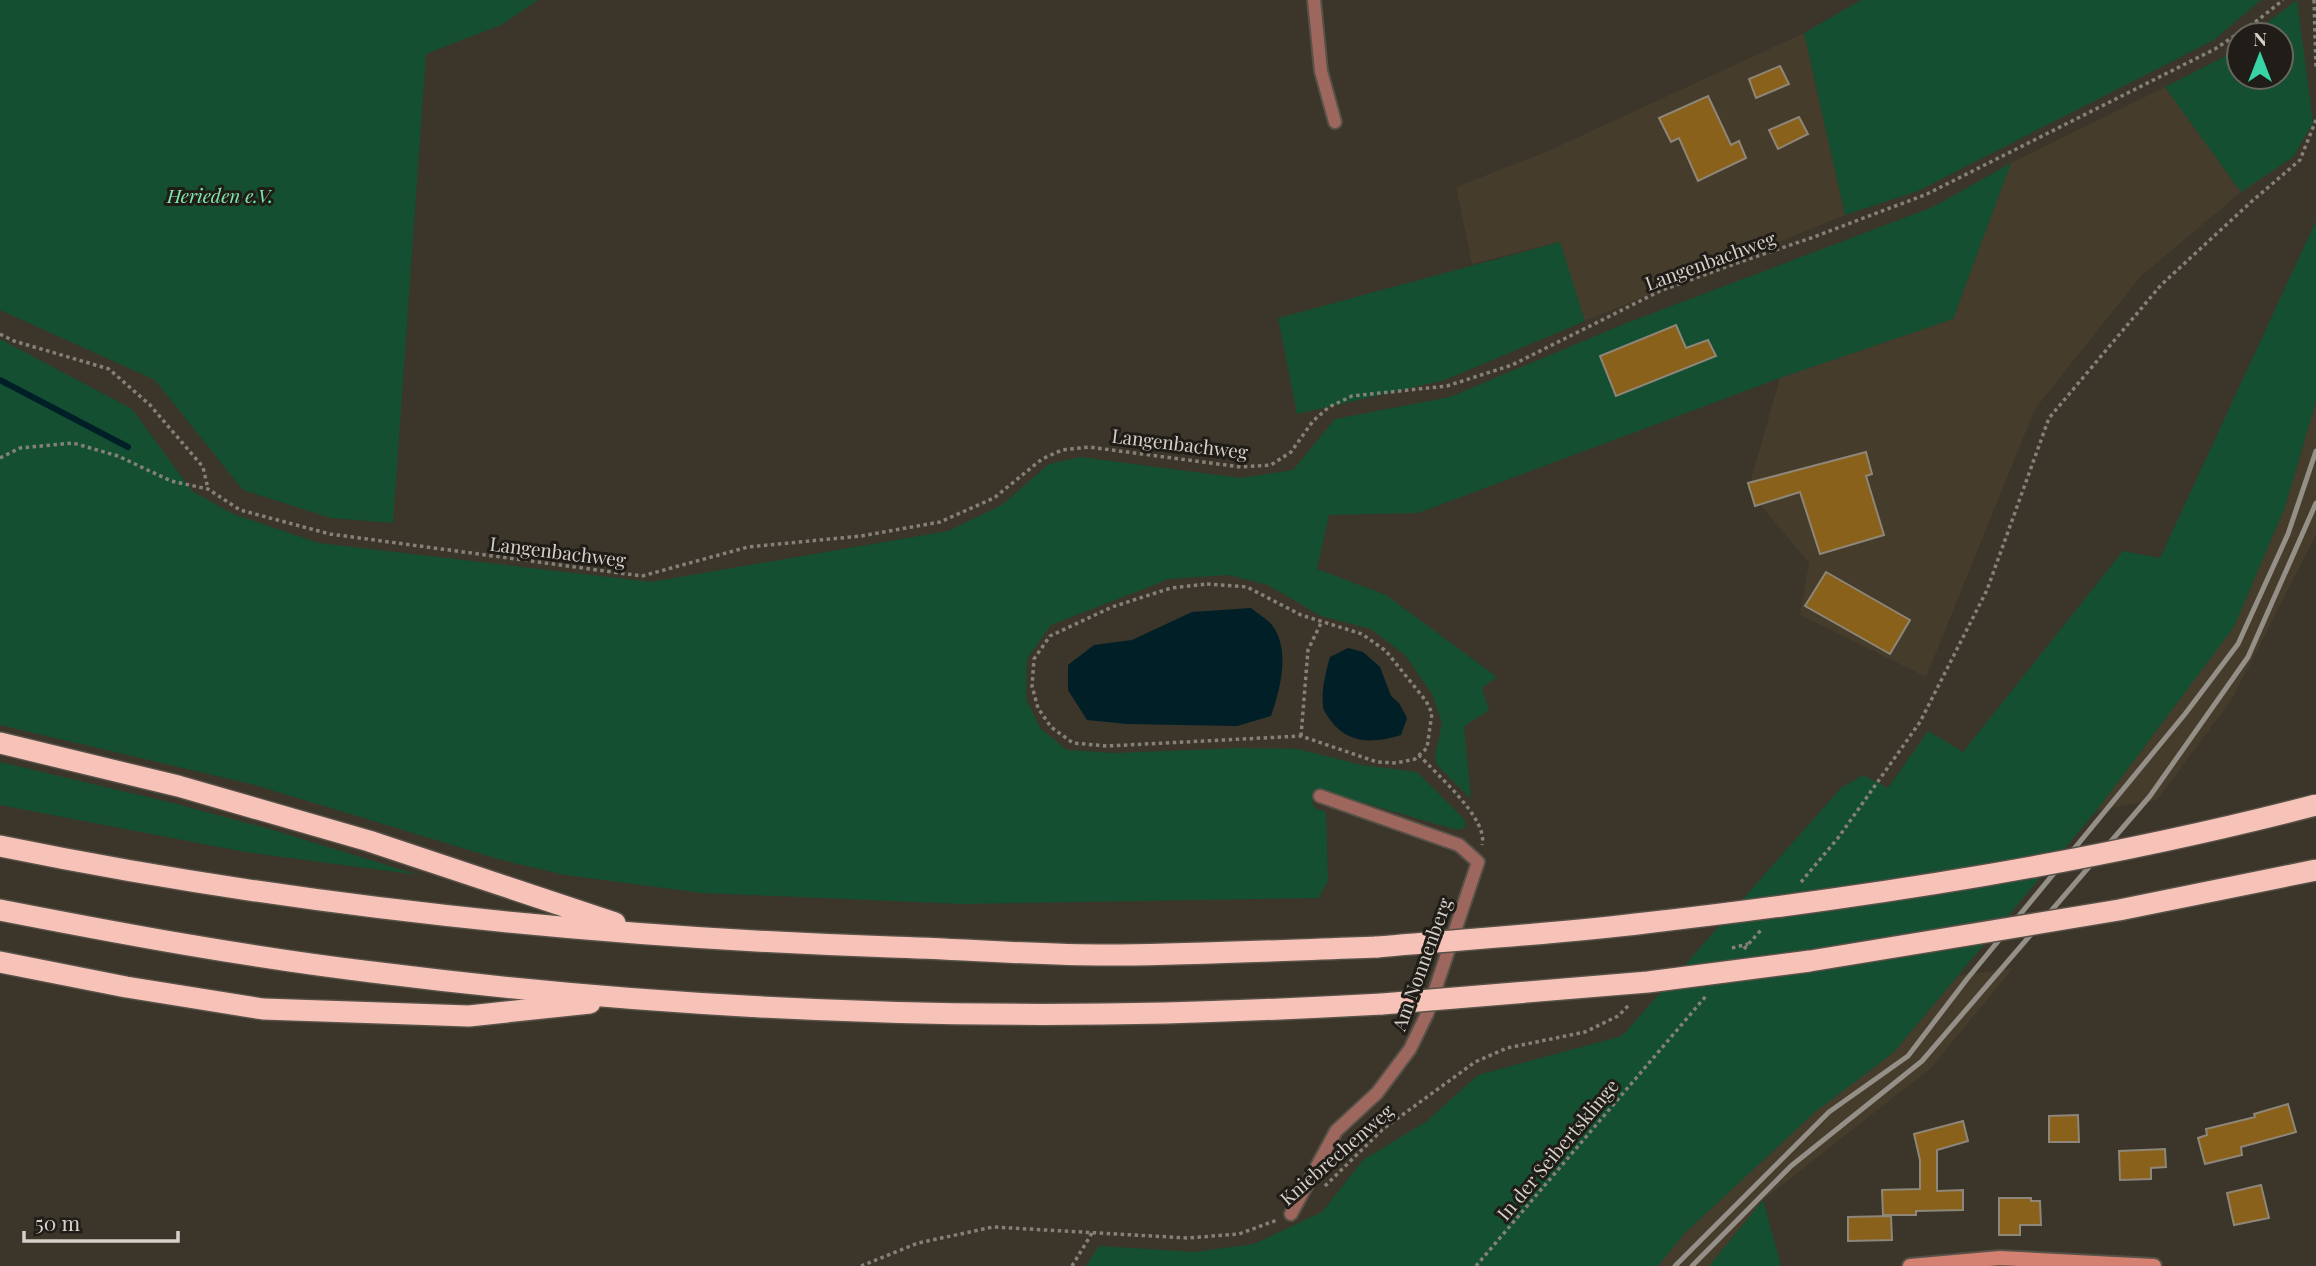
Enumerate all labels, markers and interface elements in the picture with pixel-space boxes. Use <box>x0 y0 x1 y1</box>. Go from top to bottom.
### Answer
north arrow <box>2225 21 2295 91</box>
text: N <box>2253 25 2267 51</box>
park label: Herieden e.V. <box>166 182 273 208</box>
street label: Langenbachweg <box>1641 224 1779 296</box>
street label: Langenbachweg <box>1110 422 1250 464</box>
street label: Langenbachweg <box>488 530 628 572</box>
street label: Am Nonnenberg <box>1385 894 1457 1035</box>
street label: In der Seibertsklinge <box>1490 1073 1624 1225</box>
street label: Kniebrechenweg <box>1274 1097 1398 1211</box>
scale bar <box>24 1200 178 1244</box>
text: 50 m <box>35 1208 81 1236</box>

